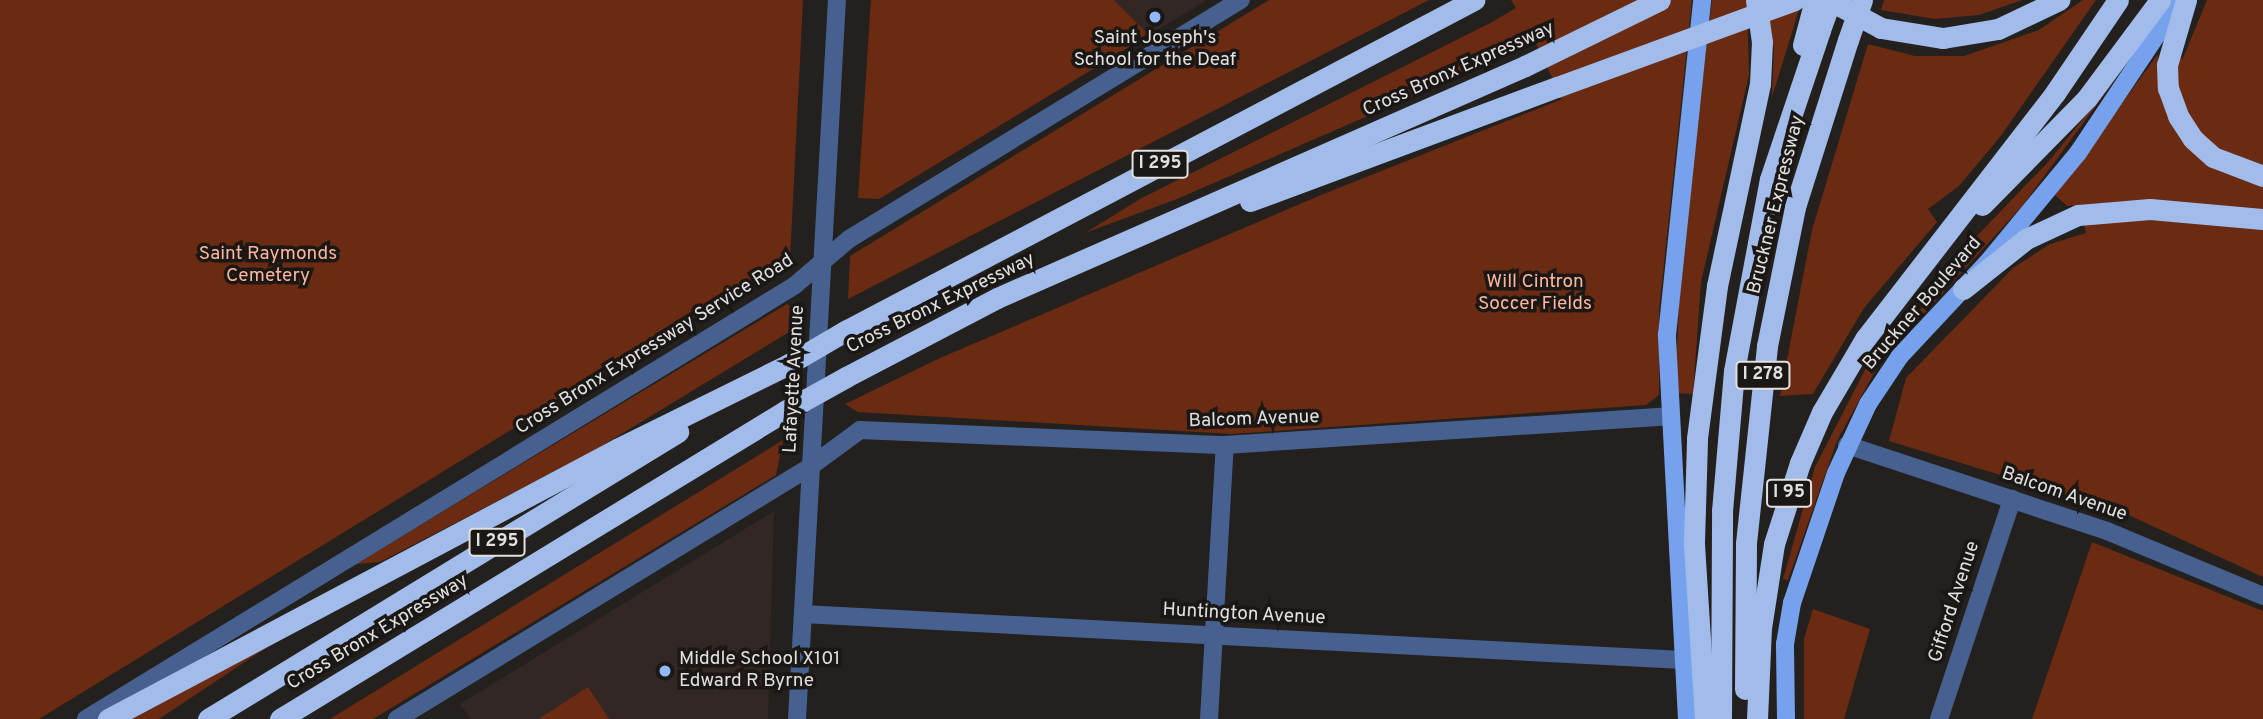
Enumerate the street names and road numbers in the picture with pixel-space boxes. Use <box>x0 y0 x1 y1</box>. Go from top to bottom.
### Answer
street label: Cross Bronx Expressway <box>1360 17 1558 123</box>
street label: Bruckner Expressway <box>1744 113 1810 297</box>
road number: I 295 <box>1130 149 1190 178</box>
street label: Bruckner Boulevard <box>1859 233 1987 375</box>
street label: Cross Bronx Expressway <box>843 248 1039 360</box>
street label: Cross Bronx Expressway Service Road <box>512 250 798 440</box>
street label: Lafayette Avenue <box>780 304 810 454</box>
road number: I 278 <box>1735 360 1791 390</box>
street label: Balcom Avenue <box>1188 406 1320 434</box>
street label: Balcom Avenue <box>1998 463 2130 527</box>
road number: I 95 <box>1764 478 1814 508</box>
road number: I 295 <box>467 528 527 556</box>
street label: Gifford Avenue <box>1925 538 1985 666</box>
street label: Cross Bronx Expressway <box>283 570 473 696</box>
street label: Huntington Avenue <box>1162 599 1326 631</box>

